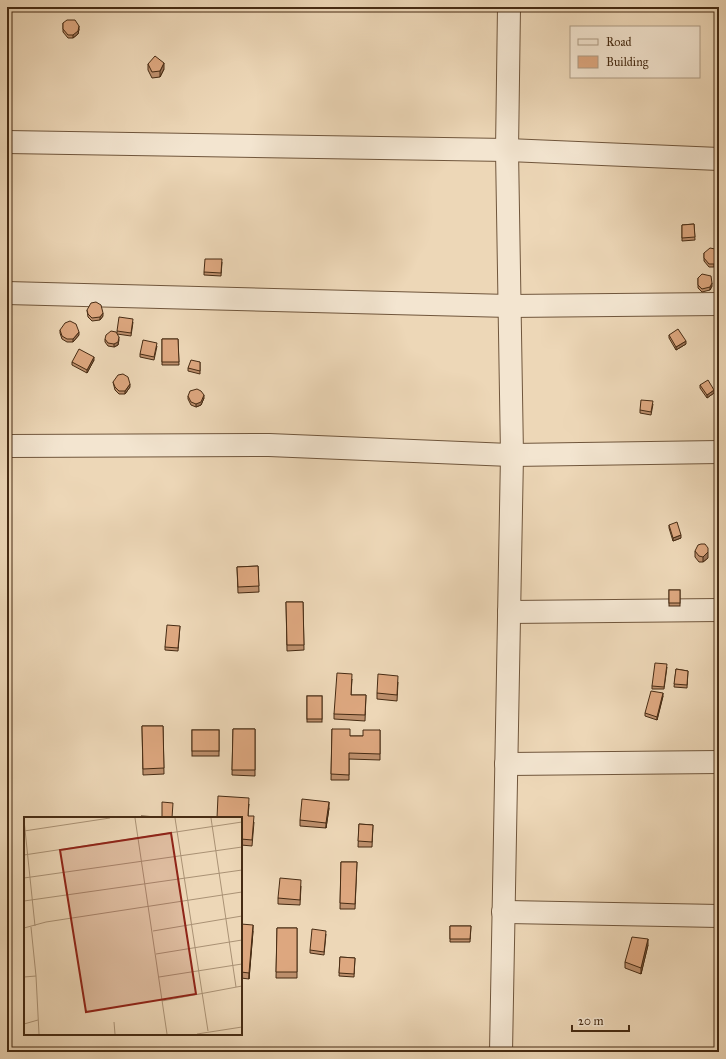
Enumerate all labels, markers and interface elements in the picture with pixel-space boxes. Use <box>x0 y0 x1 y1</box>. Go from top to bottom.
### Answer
legend <box>570 26 700 78</box>
text: Road <box>606 35 632 49</box>
text: Building <box>606 55 649 70</box>
inset map <box>24 817 242 1035</box>
scale bar <box>572 1007 629 1033</box>
text: 20 m <box>578 1014 604 1028</box>

